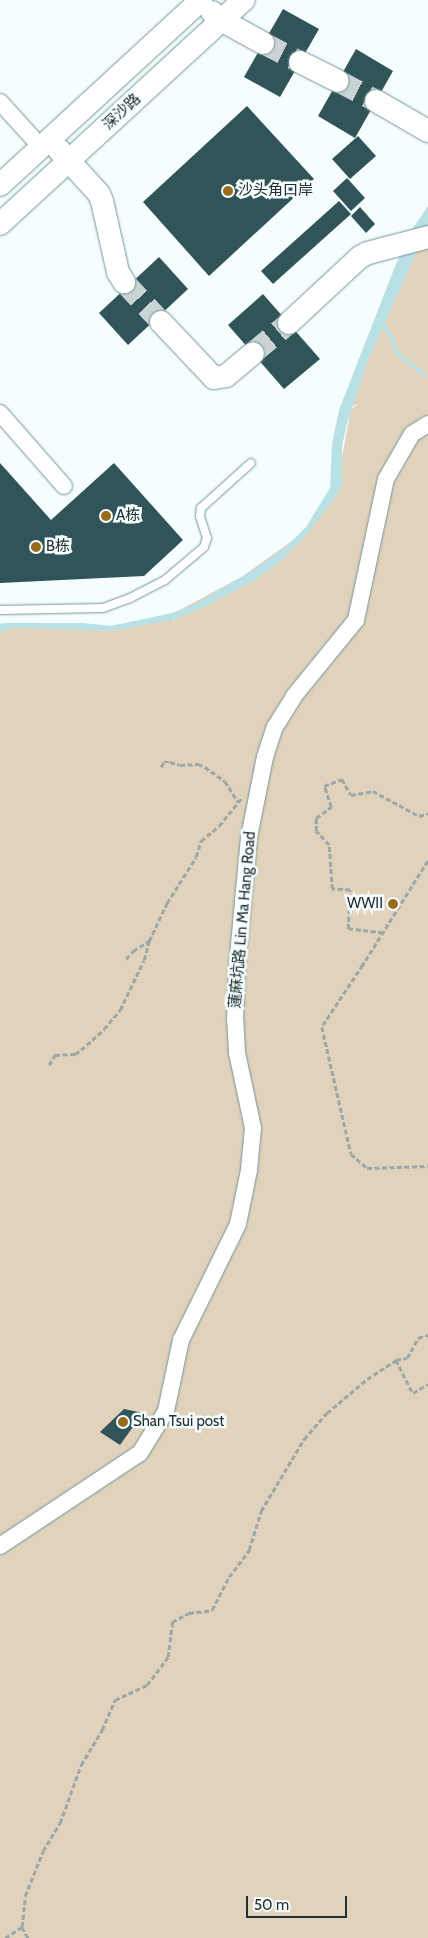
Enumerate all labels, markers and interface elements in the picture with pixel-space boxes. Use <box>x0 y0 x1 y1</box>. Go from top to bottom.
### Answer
street label: 深沙路 <box>99 90 145 134</box>
place label: 沙头角口岸 <box>238 182 313 200</box>
marker: 沙头角口岸 <box>222 185 234 197</box>
place label: A栋 <box>116 507 140 525</box>
marker: A栋 <box>100 510 112 522</box>
place label: B栋 <box>46 538 70 556</box>
marker: B栋 <box>30 541 42 553</box>
street label: 蓮麻坑路 Lin Ma Hang Road <box>226 831 260 1009</box>
place label: WWII <box>347 895 383 913</box>
marker: WWII <box>387 898 399 910</box>
place label: Shan Tsui post <box>133 1413 224 1431</box>
marker: Shan Tsui post <box>117 1416 129 1428</box>
scale bar <box>248 1886 349 1918</box>
text: 50 m <box>254 1896 289 1914</box>

